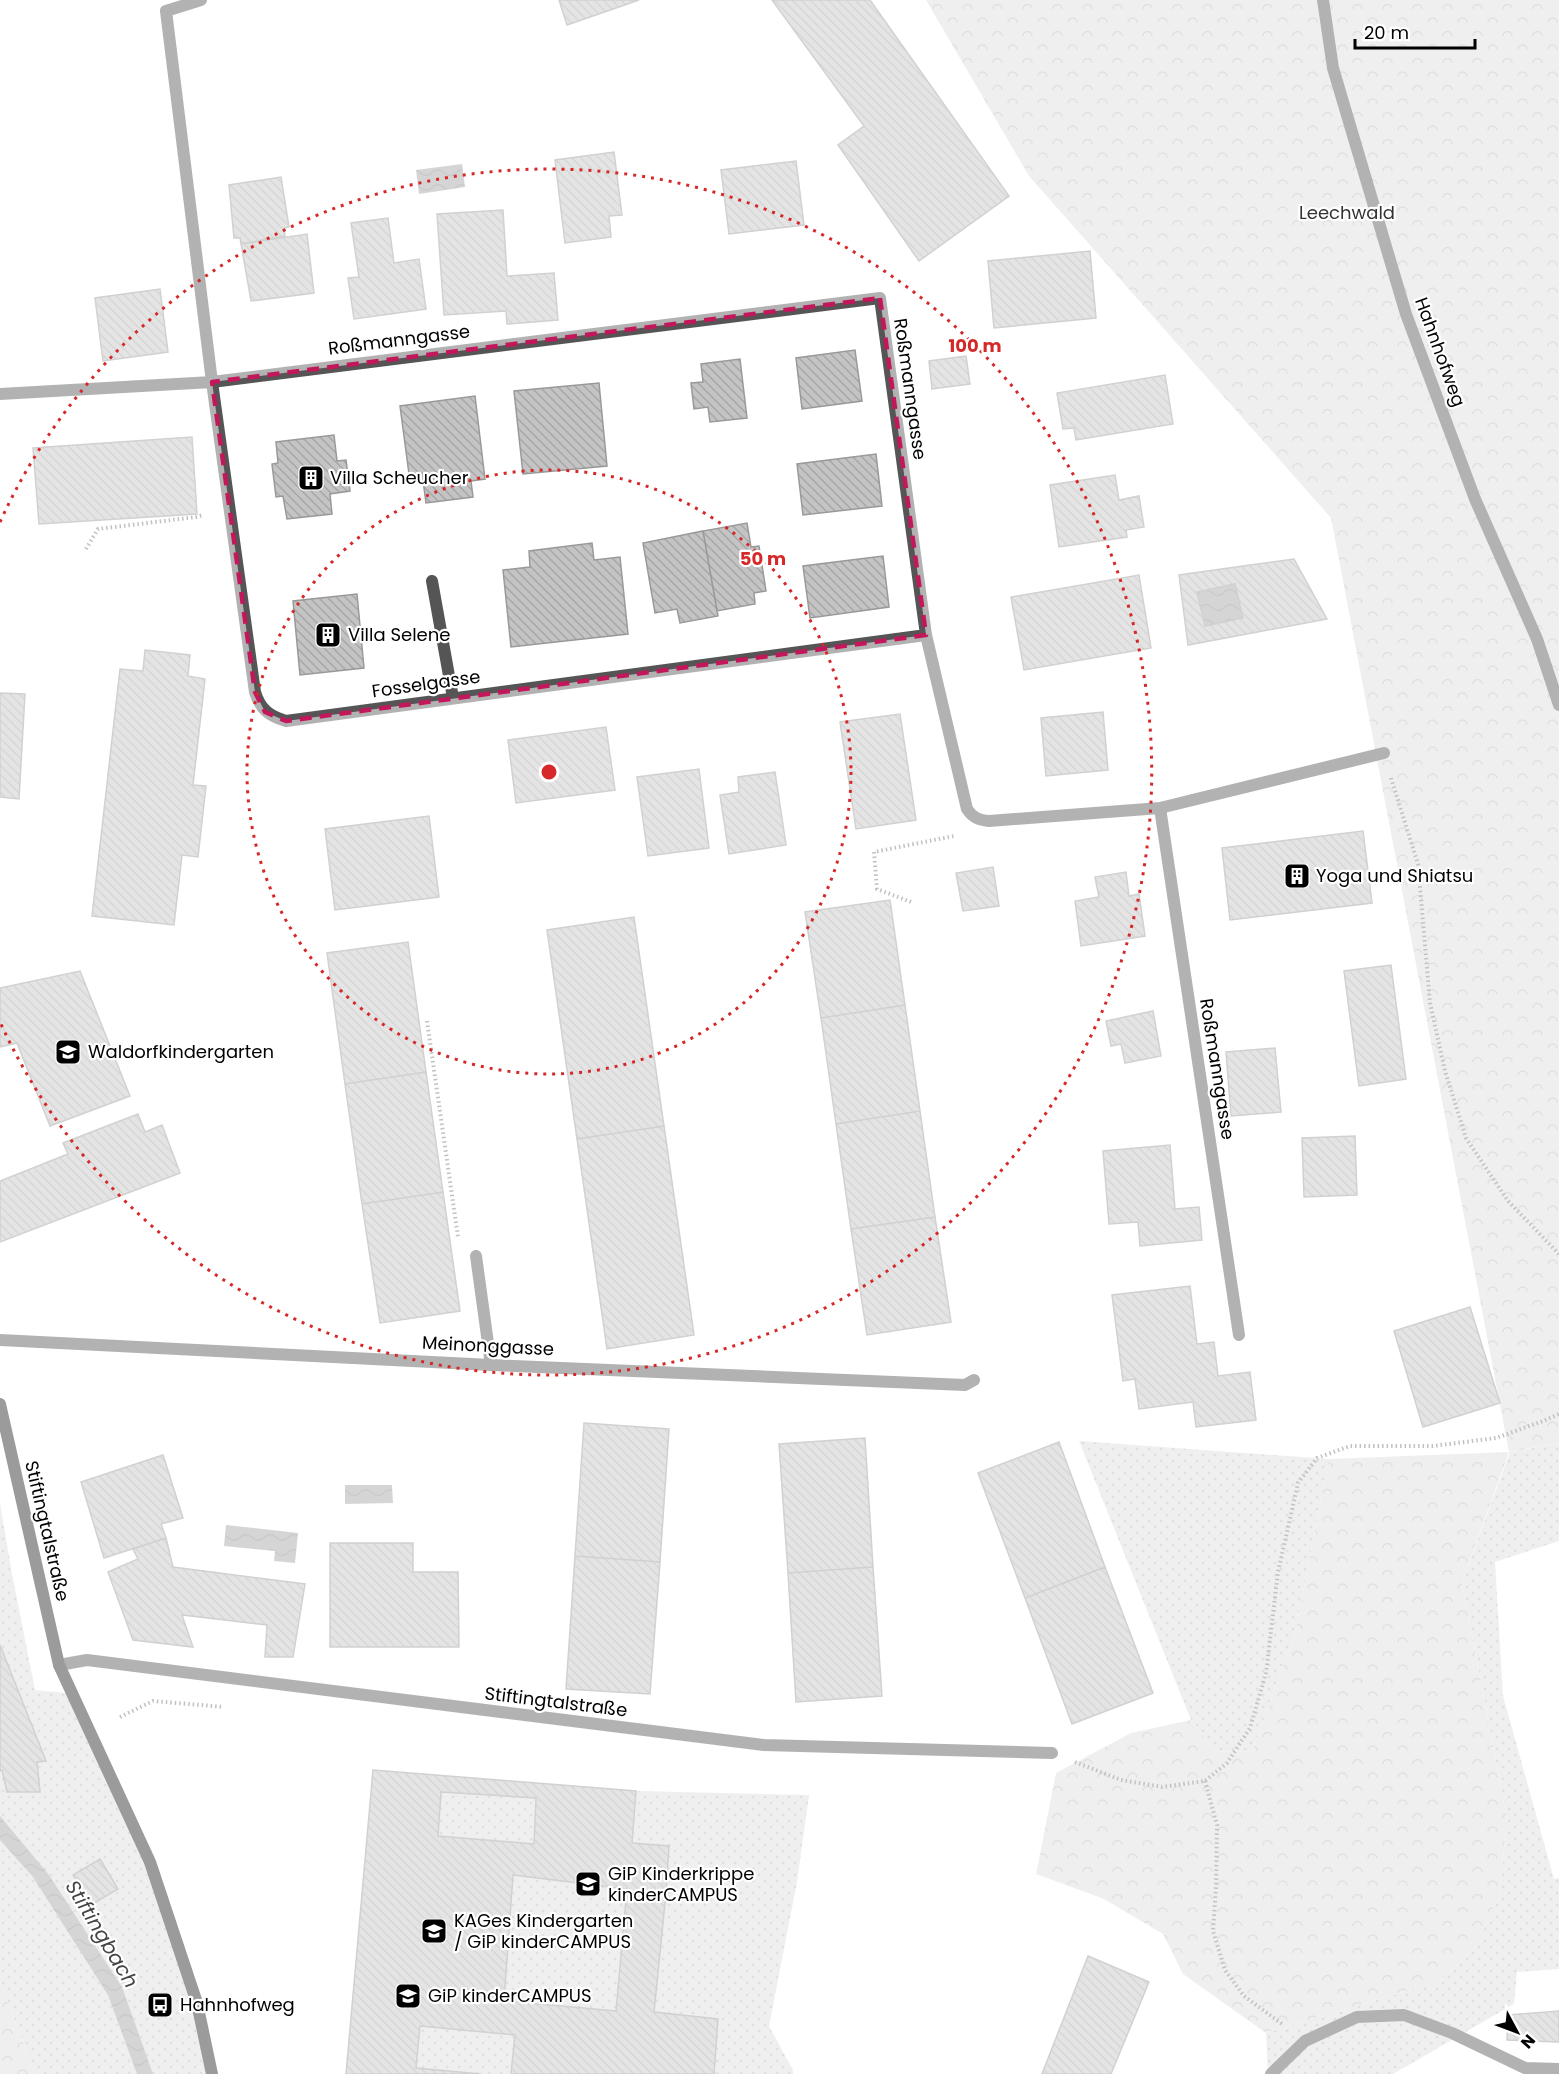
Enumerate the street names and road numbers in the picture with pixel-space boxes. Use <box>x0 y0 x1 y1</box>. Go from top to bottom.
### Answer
street label: Hahnhofweg <box>1409 294 1472 410</box>
street label: Roßmanngasse <box>888 317 933 461</box>
street label: Roßmanngasse <box>327 318 471 361</box>
street label: Fosselgasse <box>370 664 482 703</box>
street label: Roßmanngasse <box>1194 996 1241 1141</box>
street label: Meinonggasse <box>421 1330 555 1361</box>
street label: Stiftingtalstraße <box>19 1458 76 1604</box>
street label: Stiftingtalstraße <box>483 1680 629 1723</box>

